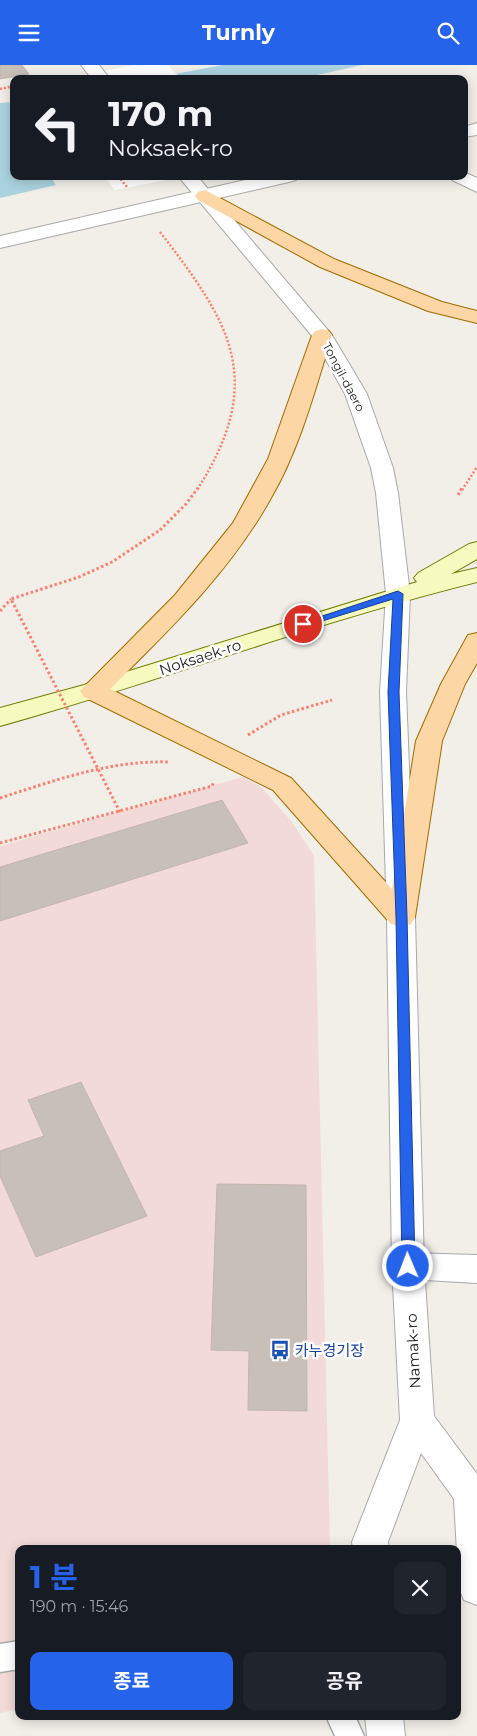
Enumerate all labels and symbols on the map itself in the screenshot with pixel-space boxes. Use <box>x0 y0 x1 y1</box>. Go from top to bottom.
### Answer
street label: Tongil-daero <box>320 340 368 414</box>
pin <box>282 603 324 645</box>
street label: Noksaek-ro <box>157 635 243 679</box>
position arrow <box>381 1239 433 1291</box>
street label: Namak-ro <box>402 1313 424 1389</box>
bus stop icon: 카누경기장 <box>269 1339 291 1361</box>
place label: 카누경기장 <box>295 1341 364 1360</box>

